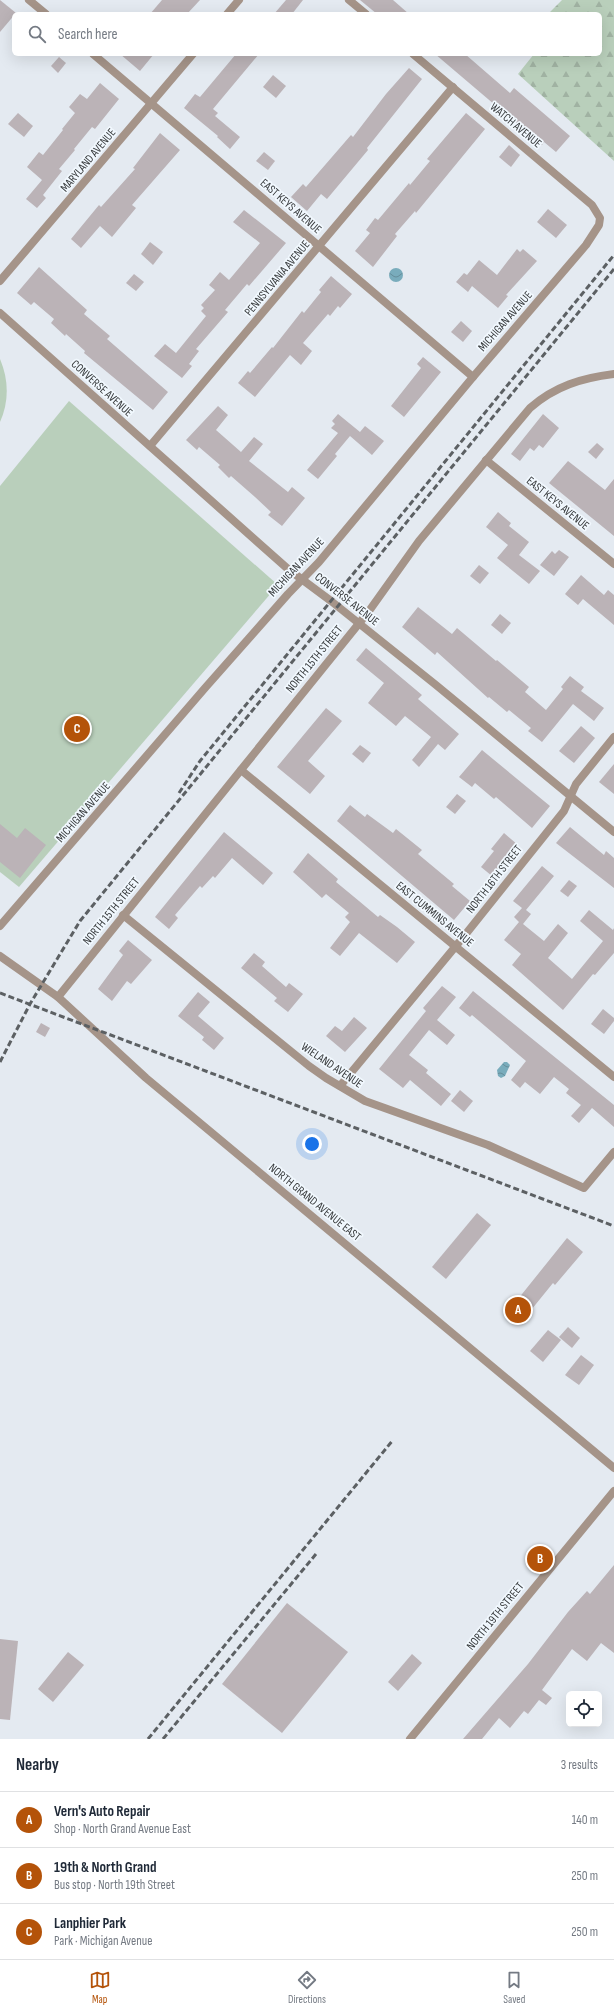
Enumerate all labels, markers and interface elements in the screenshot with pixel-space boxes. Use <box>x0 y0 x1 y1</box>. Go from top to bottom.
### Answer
search box <box>12 12 602 56</box>
icon: search <box>26 23 48 45</box>
text: Search here <box>58 25 118 44</box>
street label: WATCH AVENUE <box>487 99 545 151</box>
street label: MARYLAND AVENUE <box>57 125 119 195</box>
street label: EAST KEYS AVENUE <box>257 176 324 237</box>
street label: PENNSYLVANIA AVENUE <box>241 237 313 319</box>
street label: MICHIGAN AVENUE <box>475 288 536 355</box>
street label: CONVERSE AVENUE <box>68 357 136 420</box>
street label: EAST KEYS AVENUE <box>523 474 592 533</box>
street label: MICHIGAN AVENUE <box>265 535 328 600</box>
street label: CONVERSE AVENUE <box>311 570 382 629</box>
street label: NORTH 15TH STREET <box>283 622 346 696</box>
pin: C <box>64 714 90 744</box>
street label: MICHIGAN AVENUE <box>53 779 114 846</box>
street label: NORTH 16TH STREET <box>463 842 526 917</box>
street label: NORTH 15TH STREET <box>80 874 143 948</box>
street label: EAST CUMMINS AVENUE <box>393 878 477 950</box>
street label: WIELAND AVENUE <box>298 1039 365 1091</box>
your location <box>302 1134 322 1154</box>
street label: NORTH GRAND AVENUE EAST <box>265 1160 364 1244</box>
pin: A <box>505 1295 531 1325</box>
pin: B <box>527 1544 553 1574</box>
street label: NORTH 19TH STREET <box>463 1579 527 1653</box>
map controls <box>566 1691 602 1727</box>
button: locate <box>566 1691 602 1727</box>
text: Nearby <box>16 1755 59 1775</box>
text: 3 results <box>561 1757 598 1773</box>
text: Vern's Auto Repair <box>54 1802 150 1821</box>
text: A <box>26 1812 32 1828</box>
text: 140 m <box>572 1812 598 1828</box>
text: Shop · North Grand Avenue East <box>54 1821 191 1837</box>
text: 19th & North Grand <box>54 1858 156 1877</box>
text: B <box>26 1868 32 1884</box>
text: 250 m <box>571 1868 598 1884</box>
text: Bus stop · North 19th Street <box>54 1877 175 1893</box>
text: Lanphier Park <box>54 1914 126 1933</box>
text: C <box>26 1924 32 1940</box>
text: 250 m <box>571 1924 598 1940</box>
text: Park · Michigan Avenue <box>54 1933 153 1949</box>
tab: Map <box>89 1969 111 2006</box>
tab: Directions <box>288 1969 326 2006</box>
tab: Saved <box>503 1969 525 2006</box>

